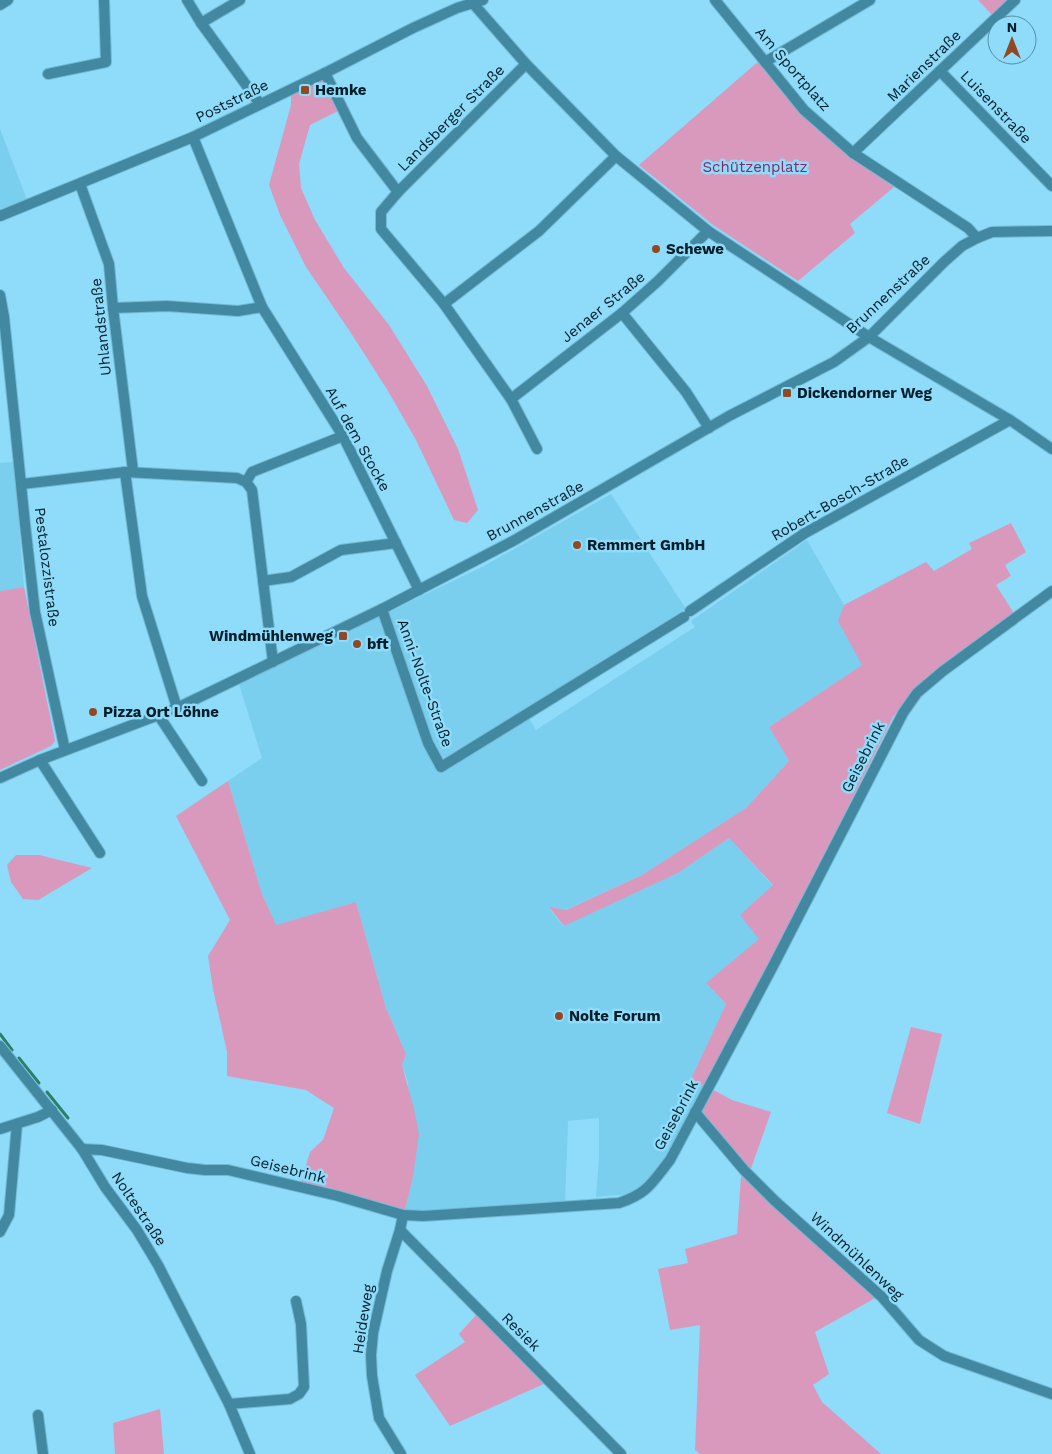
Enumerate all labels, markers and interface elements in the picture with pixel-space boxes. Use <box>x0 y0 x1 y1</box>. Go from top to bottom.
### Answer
north arrow <box>987 15 1037 65</box>
text: N <box>1007 19 1017 35</box>
street label: Am Sportplatz <box>752 23 834 115</box>
street label: Marienstraße <box>883 26 965 106</box>
street label: Landsberger Straße <box>394 61 508 175</box>
street label: Luisenstraße <box>957 67 1035 147</box>
street label: Poststraße <box>193 76 271 126</box>
place label: Hemke <box>315 81 367 99</box>
marker: Hemke <box>299 84 311 96</box>
park label: Schützenplatz <box>702 158 808 176</box>
place label: Schewe <box>666 240 724 258</box>
marker: Schewe <box>650 243 662 255</box>
street label: Brunnenstraße <box>842 251 934 337</box>
street label: Jenaer Straße <box>557 268 649 346</box>
street label: Uhlandstraße <box>87 277 115 377</box>
street label: Auf dem Stocke <box>322 383 394 495</box>
place label: Dickendorner Weg <box>797 384 932 402</box>
marker: Dickendorner Weg <box>781 387 793 399</box>
street label: Robert-Bosch-Straße <box>768 451 912 545</box>
street label: Brunnenstraße <box>483 477 587 545</box>
street label: Pestalozzistraße <box>31 506 63 628</box>
place label: Remmert GmbH <box>587 536 705 554</box>
marker: Remmert GmbH <box>571 539 583 551</box>
street label: Anni-Nolte-Straße <box>394 617 456 749</box>
place label: Windmühlenweg <box>209 627 334 645</box>
marker: Windmühlenweg <box>337 630 349 642</box>
place label: bft <box>367 635 389 653</box>
marker: bft <box>351 638 363 650</box>
place label: Pizza Ort Löhne <box>103 703 219 721</box>
marker: Pizza Ort Löhne <box>87 706 99 718</box>
street label: Geisebrink <box>837 718 889 796</box>
place label: Nolte Forum <box>569 1007 661 1025</box>
marker: Nolte Forum <box>553 1010 565 1022</box>
street label: Geisebrink <box>650 1076 702 1153</box>
street label: Geisebrink <box>248 1151 328 1187</box>
street label: Noltestraße <box>108 1168 170 1250</box>
street label: Windmühlenweg <box>807 1208 907 1304</box>
street label: Heideweg <box>349 1283 377 1355</box>
street label: Resiek <box>498 1309 544 1355</box>

